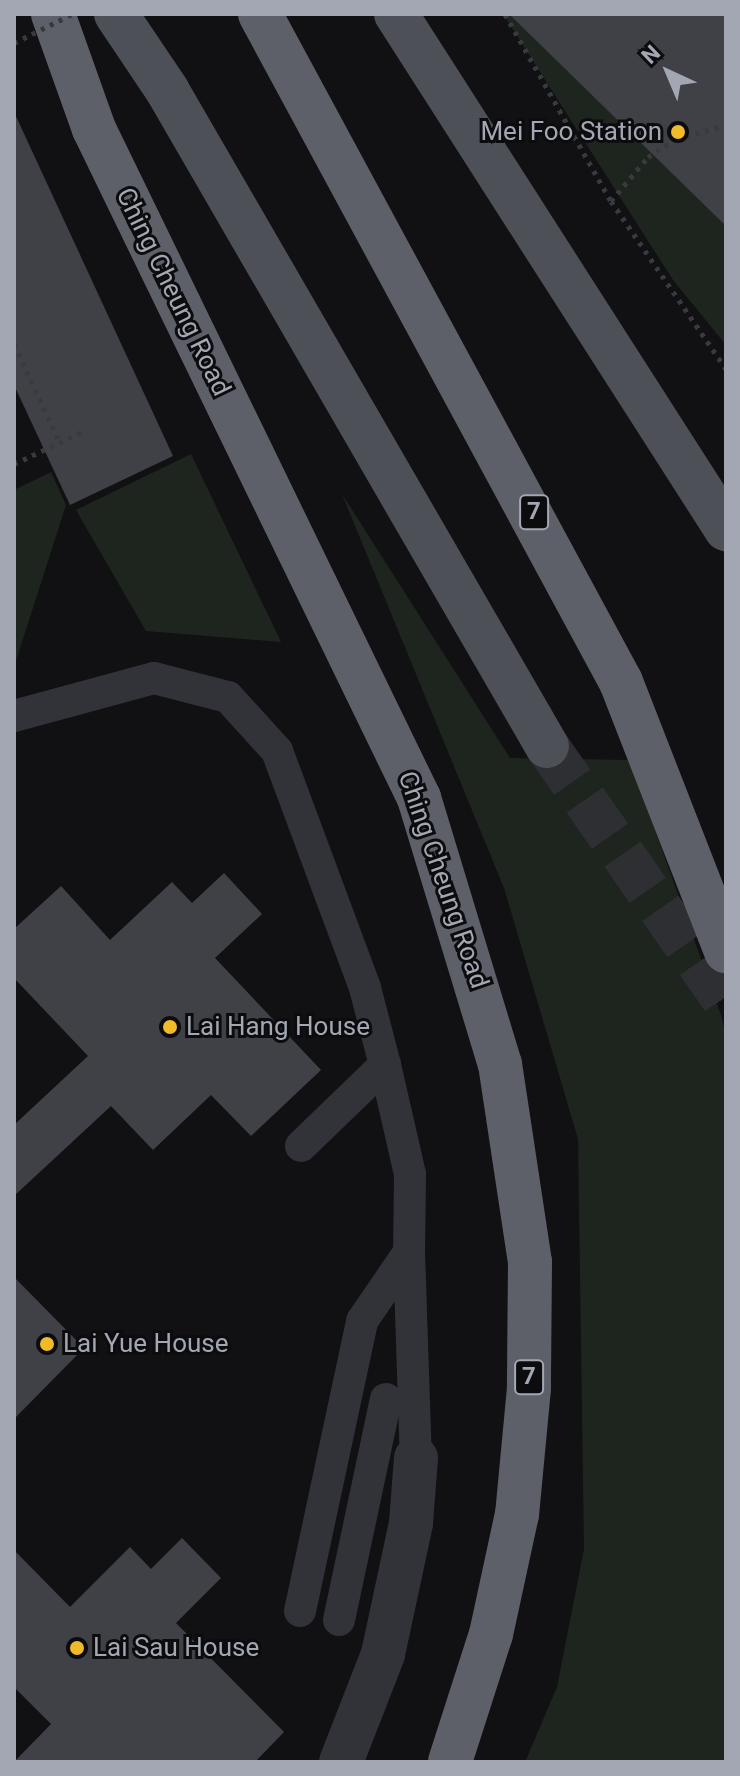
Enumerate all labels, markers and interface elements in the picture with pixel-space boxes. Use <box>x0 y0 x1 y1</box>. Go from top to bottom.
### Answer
north arrow <box>628 32 708 112</box>
text: N <box>637 40 665 69</box>
place label: Mei Foo Station <box>480 116 662 148</box>
marker: Mei Foo Station <box>669 123 687 141</box>
street label: Ching Cheung Road <box>109 183 237 401</box>
road number: 7 <box>518 492 550 532</box>
street label: Ching Cheung Road <box>391 767 495 993</box>
place label: Lai Hang House <box>186 1011 370 1043</box>
marker: Lai Hang House <box>161 1018 179 1036</box>
place label: Lai Yue House <box>63 1328 229 1360</box>
marker: Lai Yue House <box>38 1335 56 1353</box>
road number: 7 <box>513 1357 545 1397</box>
place label: Lai Sau House <box>93 1632 259 1664</box>
marker: Lai Sau House <box>68 1639 86 1657</box>

